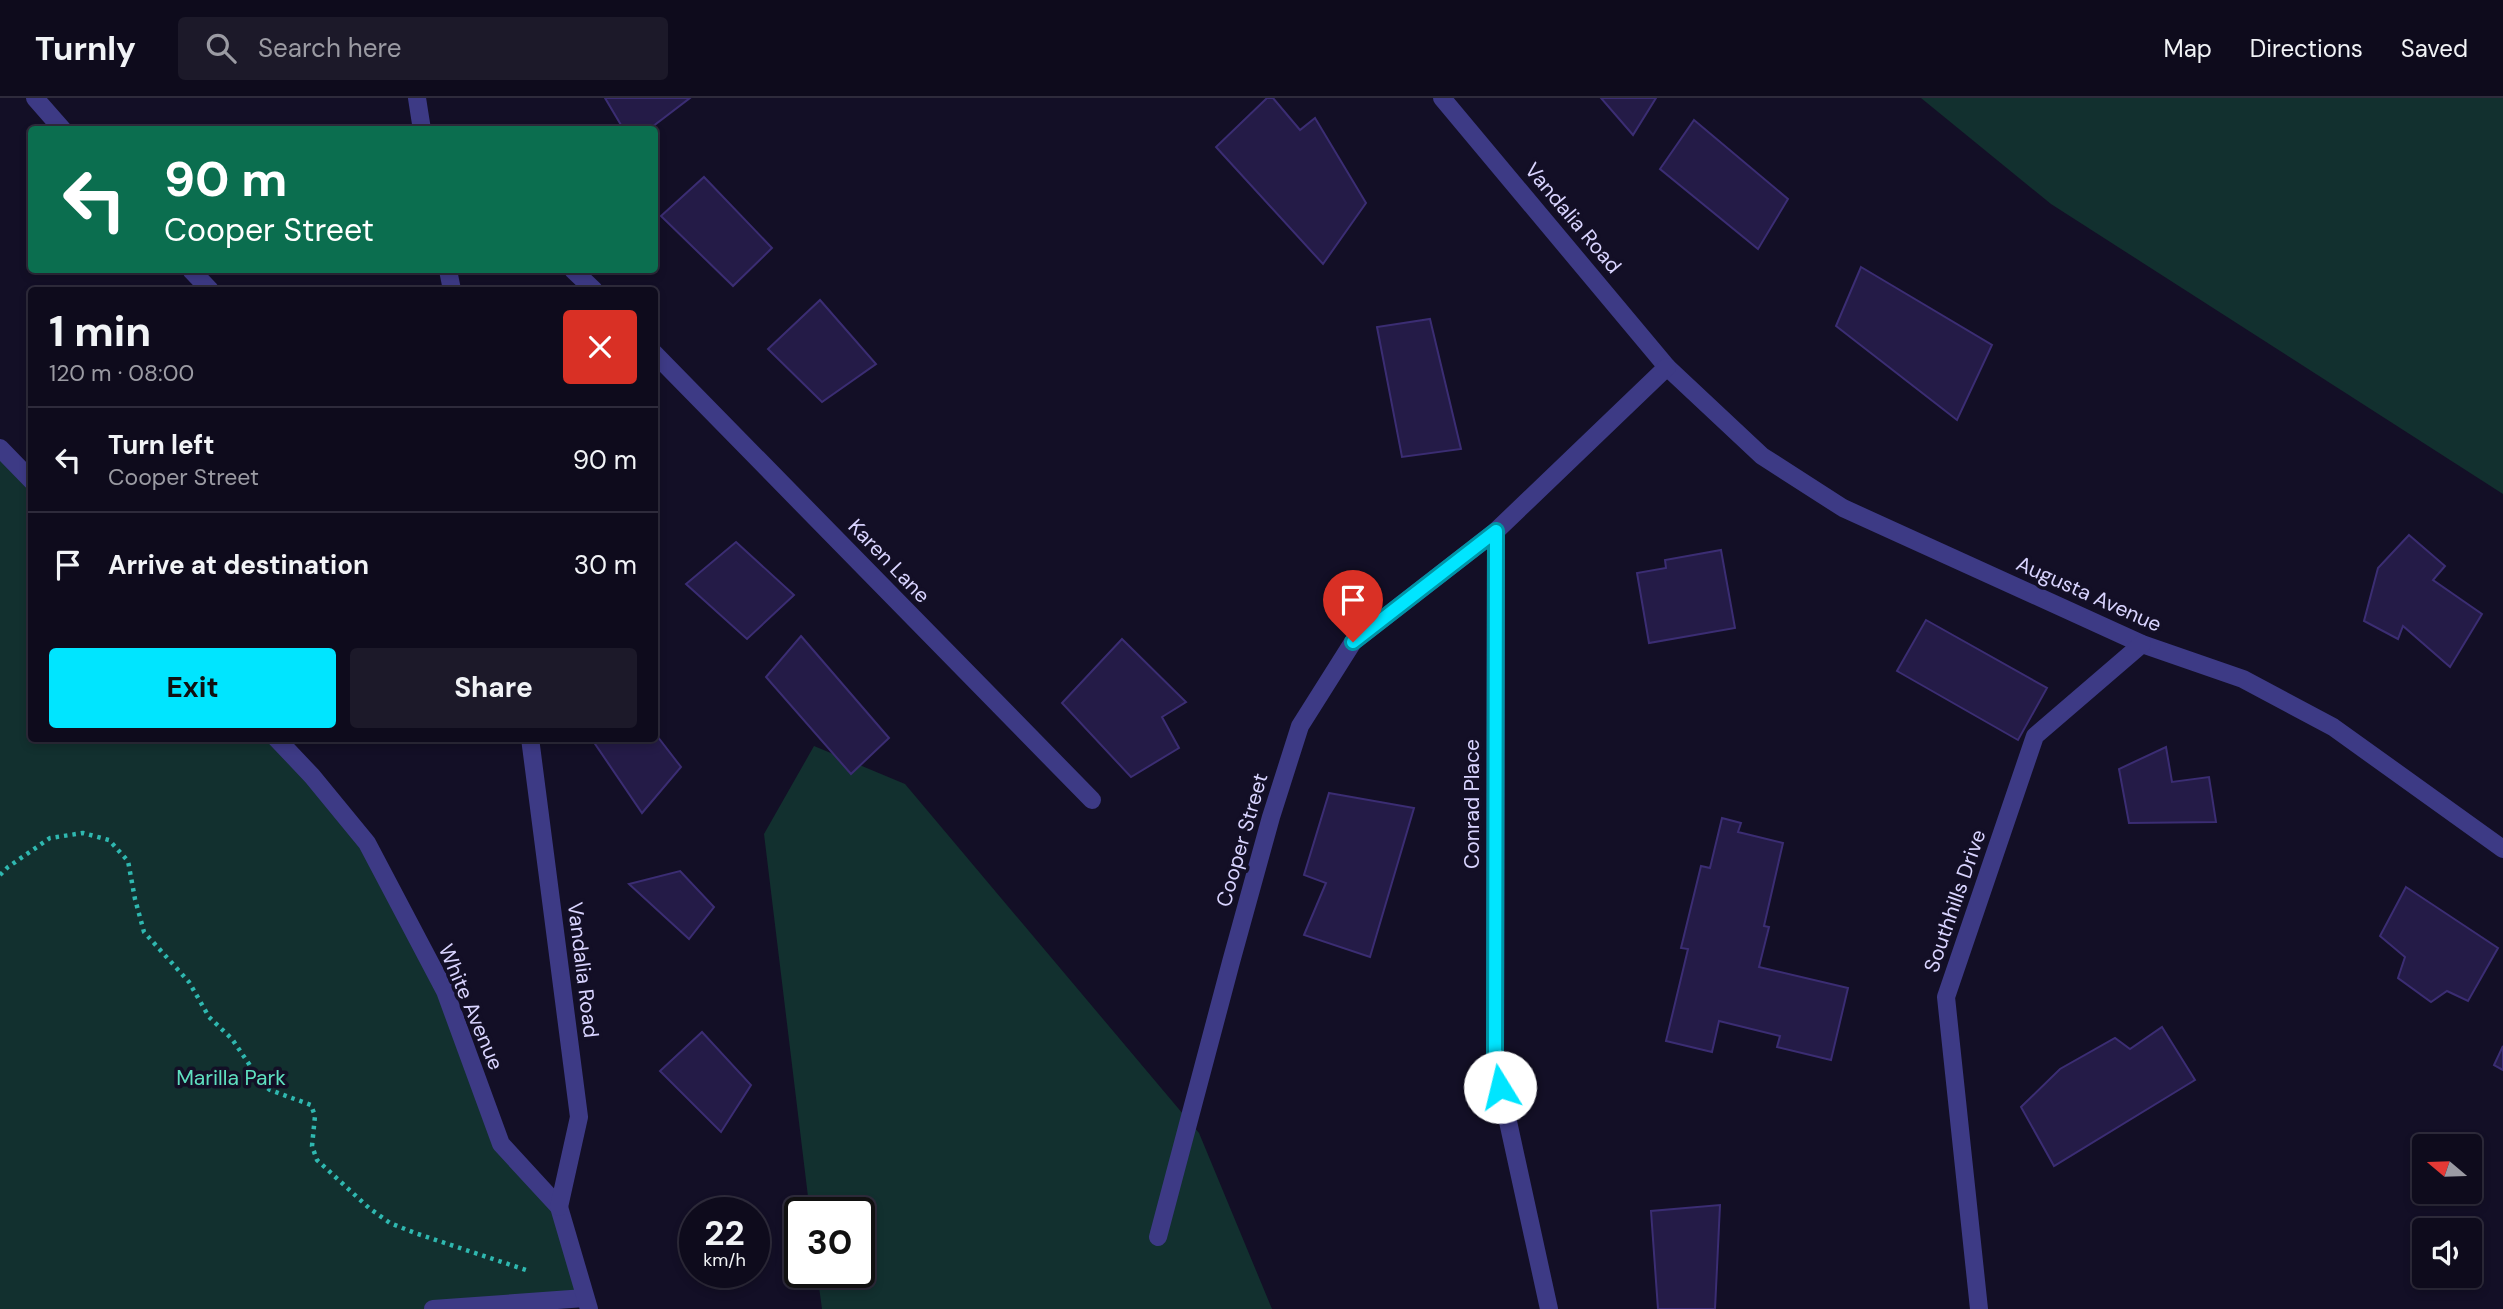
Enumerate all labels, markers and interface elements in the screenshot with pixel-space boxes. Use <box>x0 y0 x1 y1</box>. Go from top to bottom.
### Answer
search box <box>178 17 668 80</box>
text: Turnly <box>35 27 136 70</box>
icon: search <box>202 29 240 67</box>
text: Search here <box>258 31 401 65</box>
text: Map <box>2164 33 2212 64</box>
text: Directions <box>2250 33 2363 64</box>
text: Saved <box>2401 33 2468 64</box>
text: 90 m <box>164 147 287 211</box>
icon: left <box>49 154 140 245</box>
street label: Vandalia Road <box>1518 157 1628 279</box>
text: Cooper Street <box>164 209 374 251</box>
text: 1 min <box>49 304 151 359</box>
button: close <box>563 310 637 384</box>
text: 120 m · 08:00 <box>49 358 194 388</box>
text: Turn left <box>108 428 215 462</box>
icon: left <box>49 441 87 479</box>
text: 90 m <box>573 443 637 477</box>
text: Cooper Street <box>108 462 259 492</box>
street label: Karen Lane <box>842 513 936 609</box>
icon: arrive <box>49 546 87 584</box>
text: Arrive at destination <box>108 548 369 582</box>
text: 30 m <box>574 548 637 582</box>
street label: Augusta Avenue <box>2012 549 2166 639</box>
pin <box>1323 570 1383 642</box>
icon: arrive <box>1334 581 1372 619</box>
button: Exit <box>49 648 336 728</box>
button: Share <box>350 648 637 728</box>
street label: Conrad Place <box>1458 739 1486 869</box>
street label: Cooper Street <box>1210 770 1274 910</box>
street label: Southhills Drive <box>1917 826 1993 976</box>
street label: Vandalia Road <box>561 901 605 1039</box>
street label: White Avenue <box>432 940 510 1074</box>
position arrow <box>1463 1050 1537 1124</box>
park label: Marilla Park <box>176 1064 286 1092</box>
north arrow <box>2412 1134 2482 1204</box>
map controls <box>2412 1134 2482 1288</box>
speed limit sign: 30 <box>784 1197 875 1288</box>
text: 22 <box>704 1210 745 1256</box>
button: sound <box>2412 1218 2482 1288</box>
text: km/h <box>703 1248 746 1272</box>

